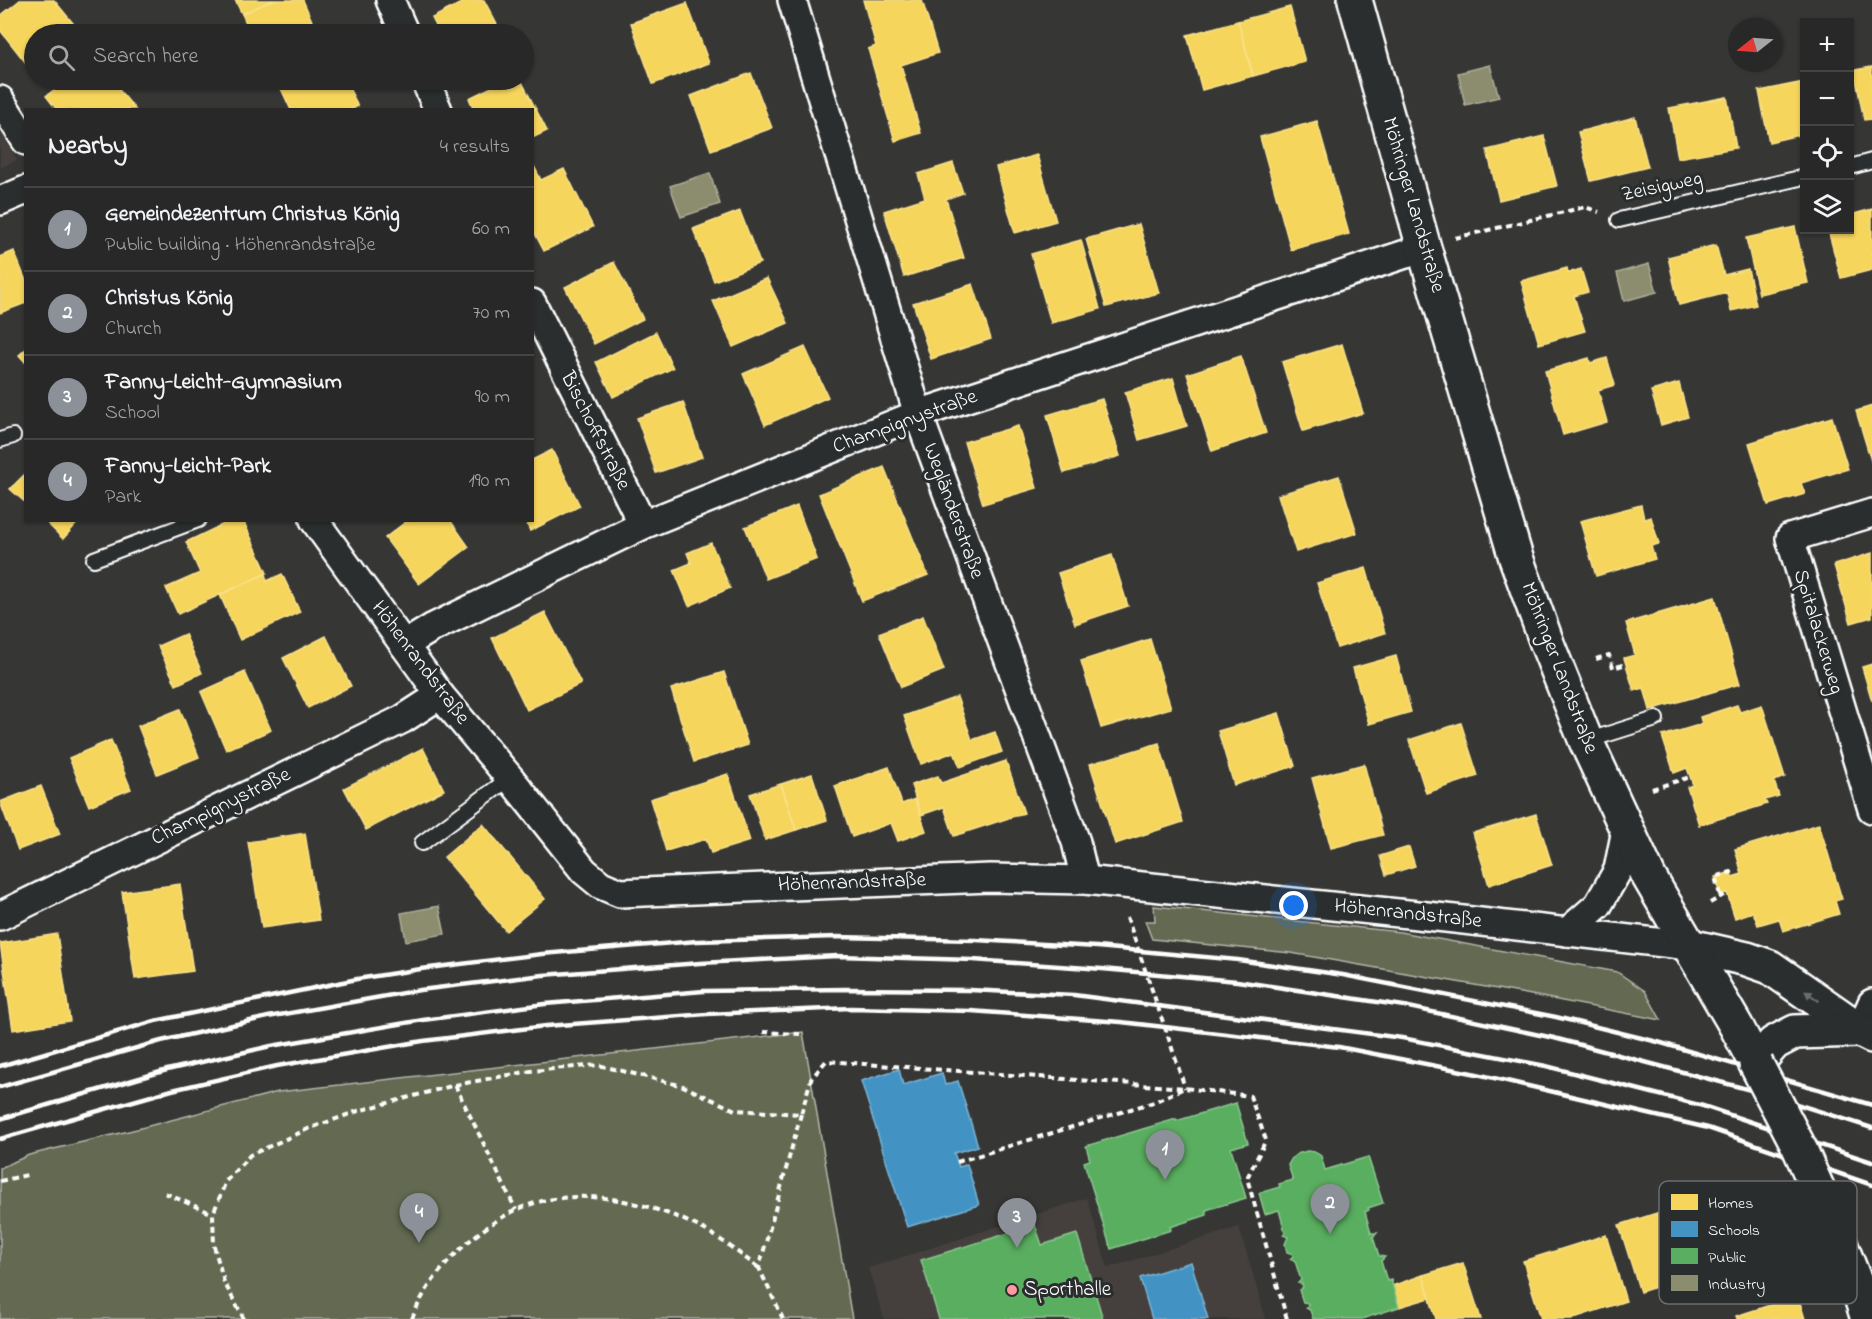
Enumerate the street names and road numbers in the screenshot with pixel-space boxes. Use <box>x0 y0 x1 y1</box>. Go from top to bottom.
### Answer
street label: Möhringer Landstraße <box>1372 114 1453 297</box>
street label: Zeisigweg <box>1619 164 1705 212</box>
street label: Bischoffstraße <box>552 365 638 496</box>
street label: Champignystraße <box>829 382 983 464</box>
street label: Wegländerstraße <box>913 439 992 584</box>
street label: Spitalackerweg <box>1783 566 1851 699</box>
street label: Möhringer Landstraße <box>1511 578 1606 759</box>
street label: Höhenrandstraße <box>363 595 477 732</box>
street label: Champignystraße <box>146 760 297 856</box>
street label: Höhenrandstraße <box>777 865 927 901</box>
street label: Höhenrandstraße <box>1333 891 1484 937</box>

